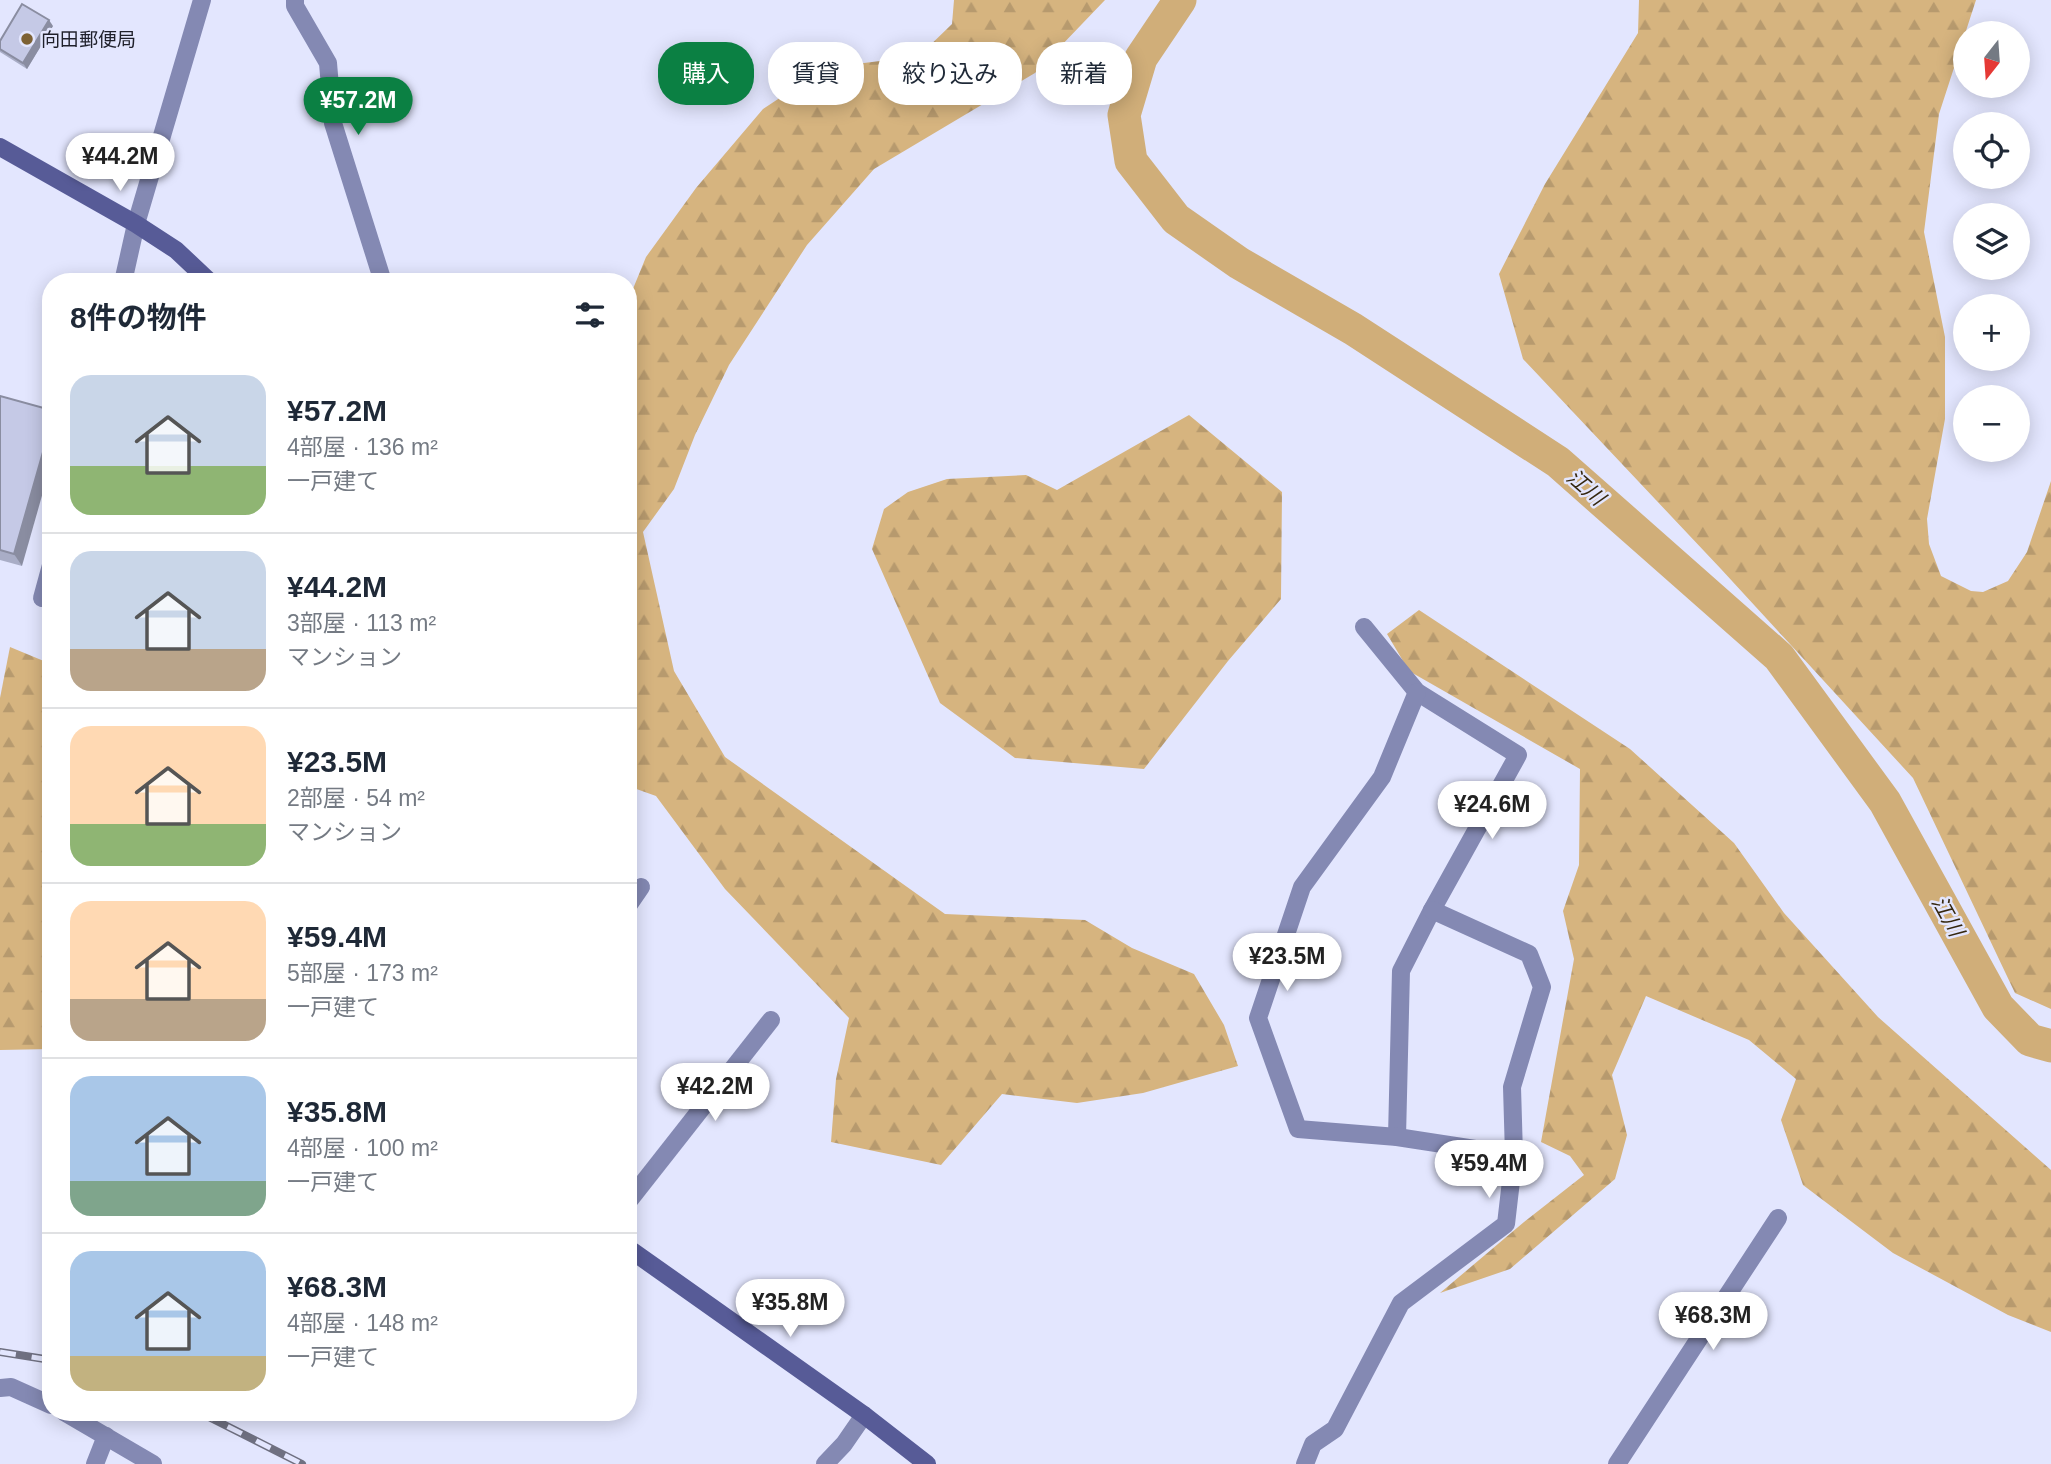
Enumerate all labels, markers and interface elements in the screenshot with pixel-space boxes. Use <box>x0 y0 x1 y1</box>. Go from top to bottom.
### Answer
north arrow <box>1953 21 2030 98</box>
map controls <box>1953 21 2030 462</box>
place label: 向田郵便局 <box>41 29 136 50</box>
marker: 向田郵便局 <box>19 31 35 47</box>
chip: 購入 <box>658 42 754 105</box>
chip: 賃貸 <box>768 42 864 105</box>
chip: 絞り込み <box>878 42 1022 105</box>
chip: 新着 <box>1036 42 1132 105</box>
pin: ¥57.2M <box>301 78 415 137</box>
text: ¥57.2M <box>320 87 396 113</box>
button: locate <box>1953 112 2030 189</box>
pin: ¥44.2M <box>63 134 177 193</box>
text: ¥44.2M <box>82 143 158 169</box>
button: layers <box>1953 203 2030 280</box>
button: + <box>1953 294 2030 371</box>
icon: filters <box>571 296 609 334</box>
text: 8件の物件 <box>70 301 207 334</box>
button: − <box>1953 385 2030 462</box>
text: ¥57.2M <box>287 394 387 427</box>
icon: home <box>126 403 210 487</box>
text: 4部屋 · 136 m² <box>287 434 438 460</box>
water label: 江川 <box>1563 465 1611 511</box>
text: 一戸建て <box>287 468 379 494</box>
text: ¥44.2M <box>287 570 387 603</box>
icon: home <box>126 579 210 663</box>
text: 3部屋 · 113 m² <box>287 610 436 636</box>
text: マンション <box>287 644 402 670</box>
text: ¥23.5M <box>287 745 387 778</box>
icon: home <box>126 754 210 838</box>
pin: ¥24.6M <box>1435 782 1549 841</box>
text: 2部屋 · 54 m² <box>287 785 425 811</box>
text: ¥24.6M <box>1454 791 1530 817</box>
text: マンション <box>287 819 402 845</box>
water label: 江川 <box>1928 892 1969 942</box>
text: ¥59.4M <box>287 920 387 953</box>
icon: home <box>126 929 210 1013</box>
pin: ¥23.5M <box>1230 934 1344 993</box>
text: ¥23.5M <box>1249 943 1325 969</box>
text: 5部屋 · 173 m² <box>287 960 438 986</box>
text: 一戸建て <box>287 994 379 1020</box>
pin: ¥42.2M <box>658 1064 772 1123</box>
text: ¥42.2M <box>677 1073 753 1099</box>
text: ¥35.8M <box>287 1095 387 1128</box>
icon: home <box>126 1104 210 1188</box>
text: 4部屋 · 100 m² <box>287 1135 438 1161</box>
pin: ¥59.4M <box>1432 1140 1546 1200</box>
text: ¥59.4M <box>1451 1150 1527 1176</box>
text: 一戸建て <box>287 1169 379 1195</box>
text: ¥68.3M <box>287 1270 387 1303</box>
icon: home <box>126 1279 210 1363</box>
pin: ¥35.8M <box>733 1280 847 1339</box>
text: ¥35.8M <box>752 1289 828 1315</box>
pin: ¥68.3M <box>1656 1292 1770 1352</box>
text: ¥68.3M <box>1675 1302 1751 1328</box>
text: 4部屋 · 148 m² <box>287 1310 438 1336</box>
text: 一戸建て <box>287 1344 379 1370</box>

